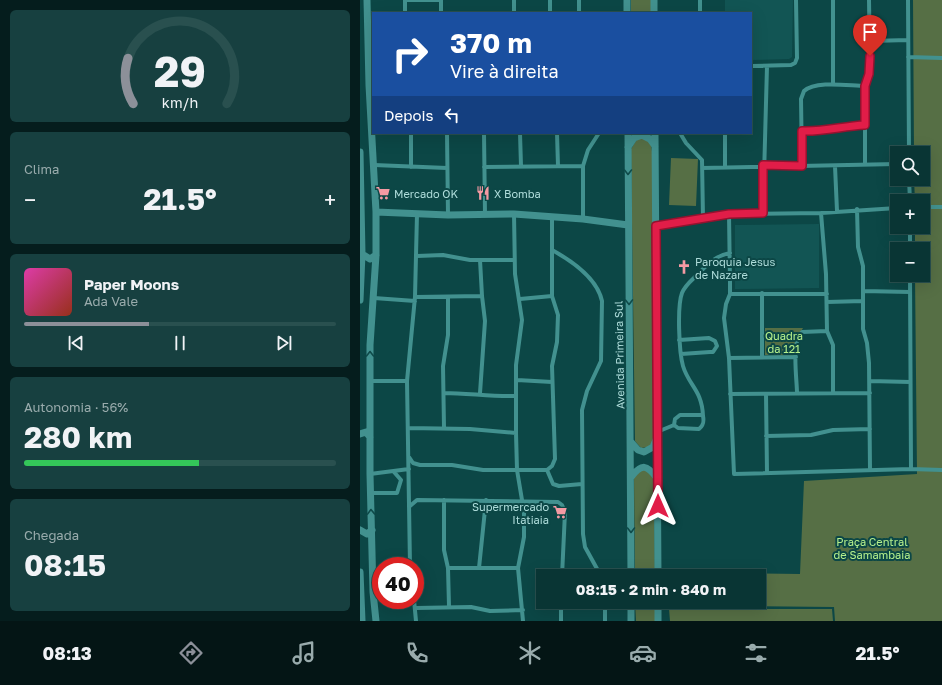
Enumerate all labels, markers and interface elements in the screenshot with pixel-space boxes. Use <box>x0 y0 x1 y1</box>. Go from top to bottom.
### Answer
pin <box>853 15 887 56</box>
icon: arrive <box>859 21 881 43</box>
text: 370 m <box>450 26 532 59</box>
icon: right <box>384 28 436 80</box>
text: 29 <box>154 46 206 96</box>
text: Vire à direita <box>450 60 559 82</box>
text: km/h <box>162 94 198 111</box>
icon: left <box>441 104 463 126</box>
text: Depois <box>384 106 433 124</box>
map controls <box>890 146 930 282</box>
button: search <box>890 146 930 186</box>
text: Clima <box>24 161 59 177</box>
one-way arrow <box>624 169 632 175</box>
text: 21.5° <box>143 181 217 217</box>
supermarket icon: Mercado OK <box>375 185 391 201</box>
restaurant icon: X Bomba <box>475 185 491 201</box>
text: − <box>24 186 36 213</box>
text: + <box>324 186 336 213</box>
place label: Mercado OK <box>394 187 458 200</box>
place label: X Bomba <box>494 187 541 200</box>
button: + <box>890 194 930 234</box>
button: − <box>890 242 930 282</box>
place label: Paroquia Jesus de Nazare <box>695 255 775 281</box>
church icon: Paroquia Jesus de Nazare <box>676 259 692 275</box>
text: Paper Moons <box>84 275 179 293</box>
text: Ada Vale <box>84 293 138 309</box>
one-way arrow <box>625 299 633 305</box>
street label: Avenida Primeira Sul <box>612 300 626 409</box>
park label: Quadra da 121 <box>765 329 803 355</box>
icon: previous <box>65 332 87 354</box>
icon: pause <box>169 332 191 354</box>
icon: next <box>273 332 295 354</box>
one-way arrow <box>366 351 374 357</box>
text: Autonomia · 56% <box>24 399 128 415</box>
text: 280 km <box>24 419 132 455</box>
position arrow <box>637 485 679 527</box>
place label: Supermercado Itatiaia <box>472 500 549 526</box>
supermarket icon: Supermercado Itatiaia <box>552 504 568 520</box>
one-way arrow <box>367 509 375 515</box>
text: Chegada <box>24 527 79 543</box>
one-way arrow <box>627 527 635 533</box>
park label: Praça Central de Samambaia <box>834 535 910 561</box>
text: 08:15 <box>24 547 106 583</box>
speed limit sign: 40 <box>372 557 424 609</box>
text: 08:15 · 2 min · 840 m <box>576 580 726 598</box>
icon: directions <box>177 639 205 667</box>
icon: music <box>290 639 318 667</box>
icon: phone <box>403 639 431 667</box>
icon: climate <box>516 639 544 667</box>
icon: car <box>629 639 657 667</box>
icon: filters <box>742 639 770 667</box>
text: 08:13 <box>43 642 92 664</box>
text: 21.5° <box>855 642 899 664</box>

